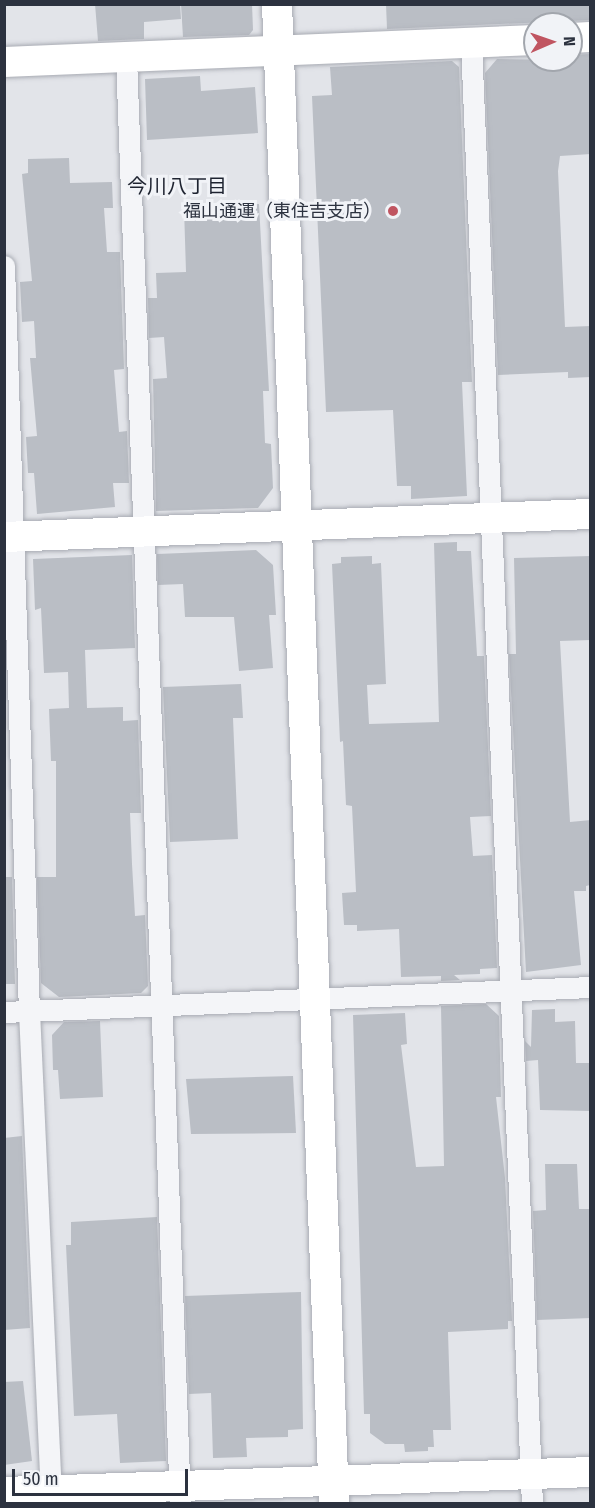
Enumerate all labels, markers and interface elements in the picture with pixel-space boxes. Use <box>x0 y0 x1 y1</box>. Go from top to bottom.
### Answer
north arrow <box>523 12 583 72</box>
text: N <box>560 36 579 47</box>
district label: 今川八丁目 <box>127 174 227 198</box>
place label: 福山通運（東住吉支店） <box>183 200 381 222</box>
marker: 福山通運（東住吉支店） <box>386 204 400 218</box>
scale bar <box>15 1457 190 1495</box>
text: 50 m <box>23 1468 59 1490</box>

